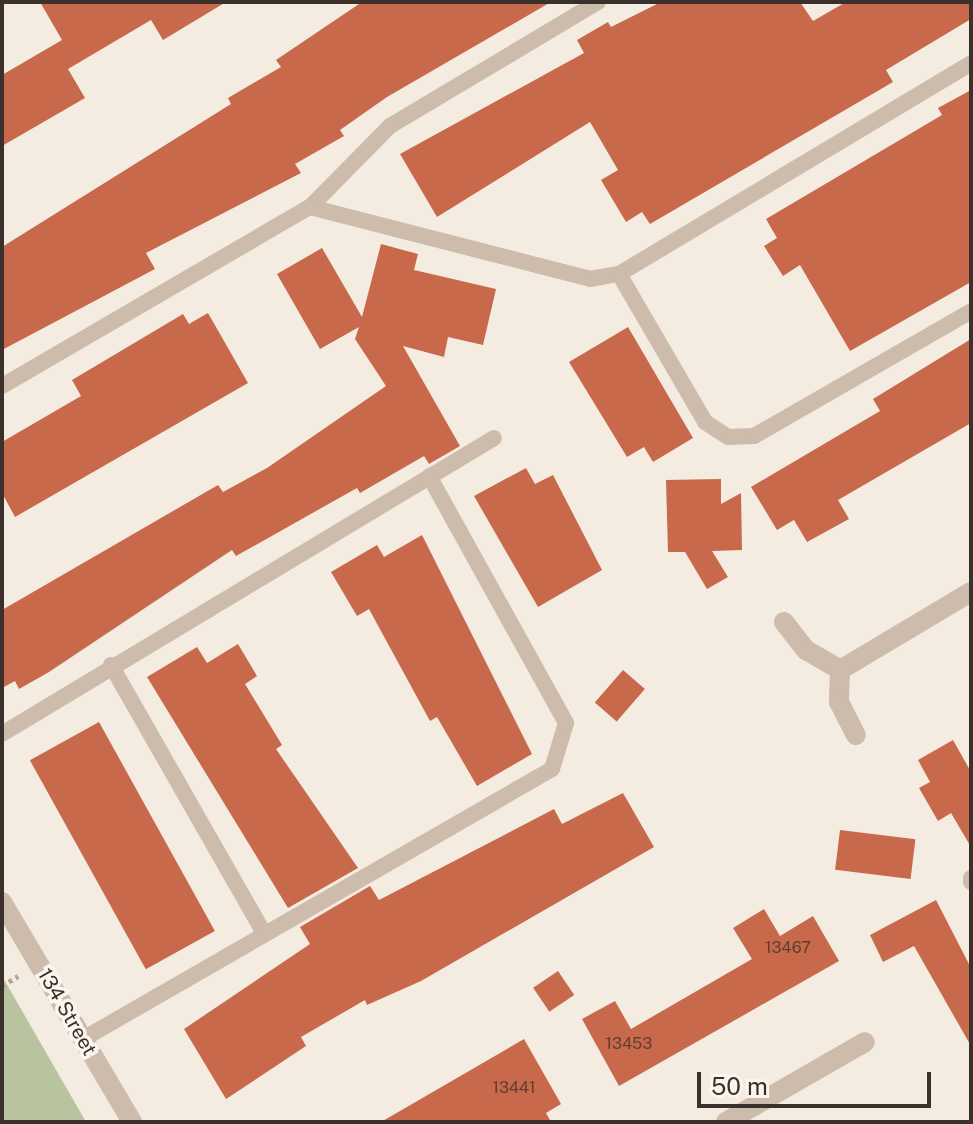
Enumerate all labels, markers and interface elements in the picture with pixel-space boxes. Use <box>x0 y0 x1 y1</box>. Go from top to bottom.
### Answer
house number: 13467 <box>765 938 811 958</box>
street label: 134 Street <box>32 964 102 1060</box>
house number: 13453 <box>606 1034 652 1054</box>
scale bar <box>701 1056 935 1106</box>
text: 50 m <box>711 1072 768 1100</box>
house number: 13441 <box>492 1078 536 1098</box>

